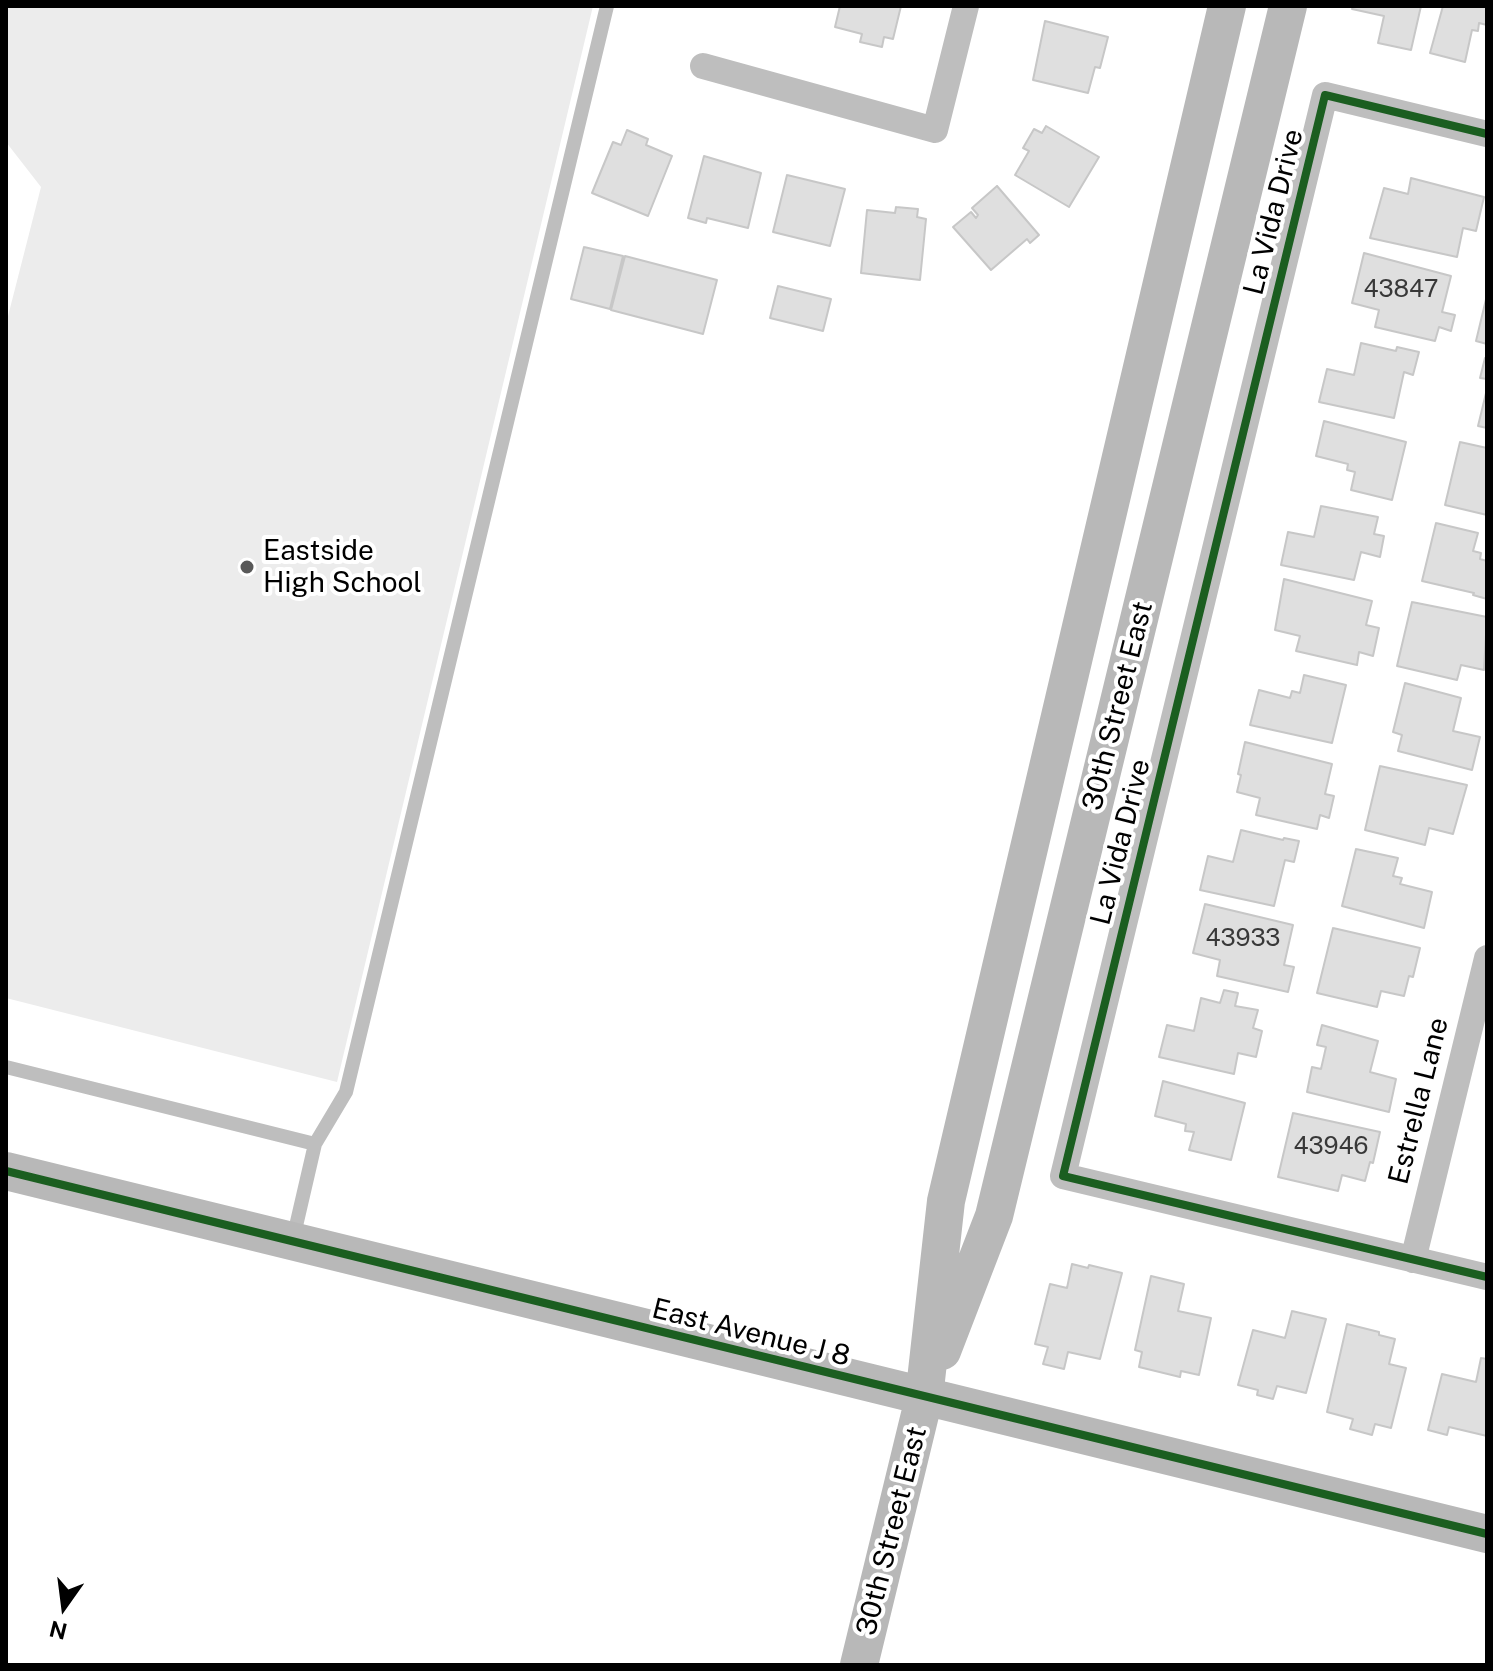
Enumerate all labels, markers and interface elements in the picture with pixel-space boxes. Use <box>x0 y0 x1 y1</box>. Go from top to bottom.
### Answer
street label: La Vida Drive <box>1237 126 1311 298</box>
house number: 43847 <box>1363 276 1439 304</box>
place label: Eastside High School <box>263 534 422 600</box>
marker: Eastside High School <box>238 558 256 576</box>
street label: 30th Street East <box>1076 598 1160 814</box>
street label: La Vida Drive <box>1084 756 1158 928</box>
house number: 43933 <box>1206 925 1280 953</box>
street label: Estrella Lane <box>1382 1014 1456 1188</box>
house number: 43946 <box>1293 1133 1369 1161</box>
street label: East Avenue J 8 <box>649 1292 853 1374</box>
street label: 30th Street East <box>850 1423 934 1639</box>
north arrow <box>24 1567 104 1647</box>
text: N <box>47 1616 70 1645</box>

